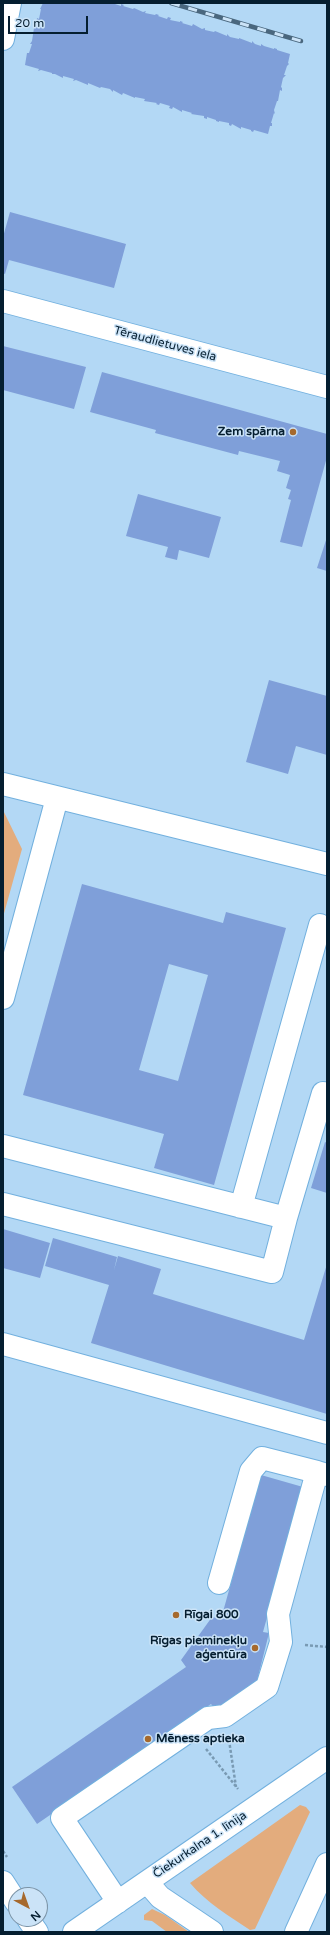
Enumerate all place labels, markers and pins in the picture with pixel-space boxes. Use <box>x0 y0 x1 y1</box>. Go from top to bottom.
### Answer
place label: Zem spārna <box>218 425 285 439</box>
marker: Zem spārna <box>288 427 298 437</box>
place label: Rīgai 800 <box>184 1608 239 1622</box>
marker: Rīgai 800 <box>171 1610 181 1620</box>
place label: Rīgas pieminekļu aģentūra <box>150 1634 247 1662</box>
marker: Rīgas pieminekļu aģentūra <box>250 1643 260 1653</box>
place label: Mēness aptieka <box>156 1732 245 1746</box>
marker: Mēness aptieka <box>143 1734 153 1744</box>

